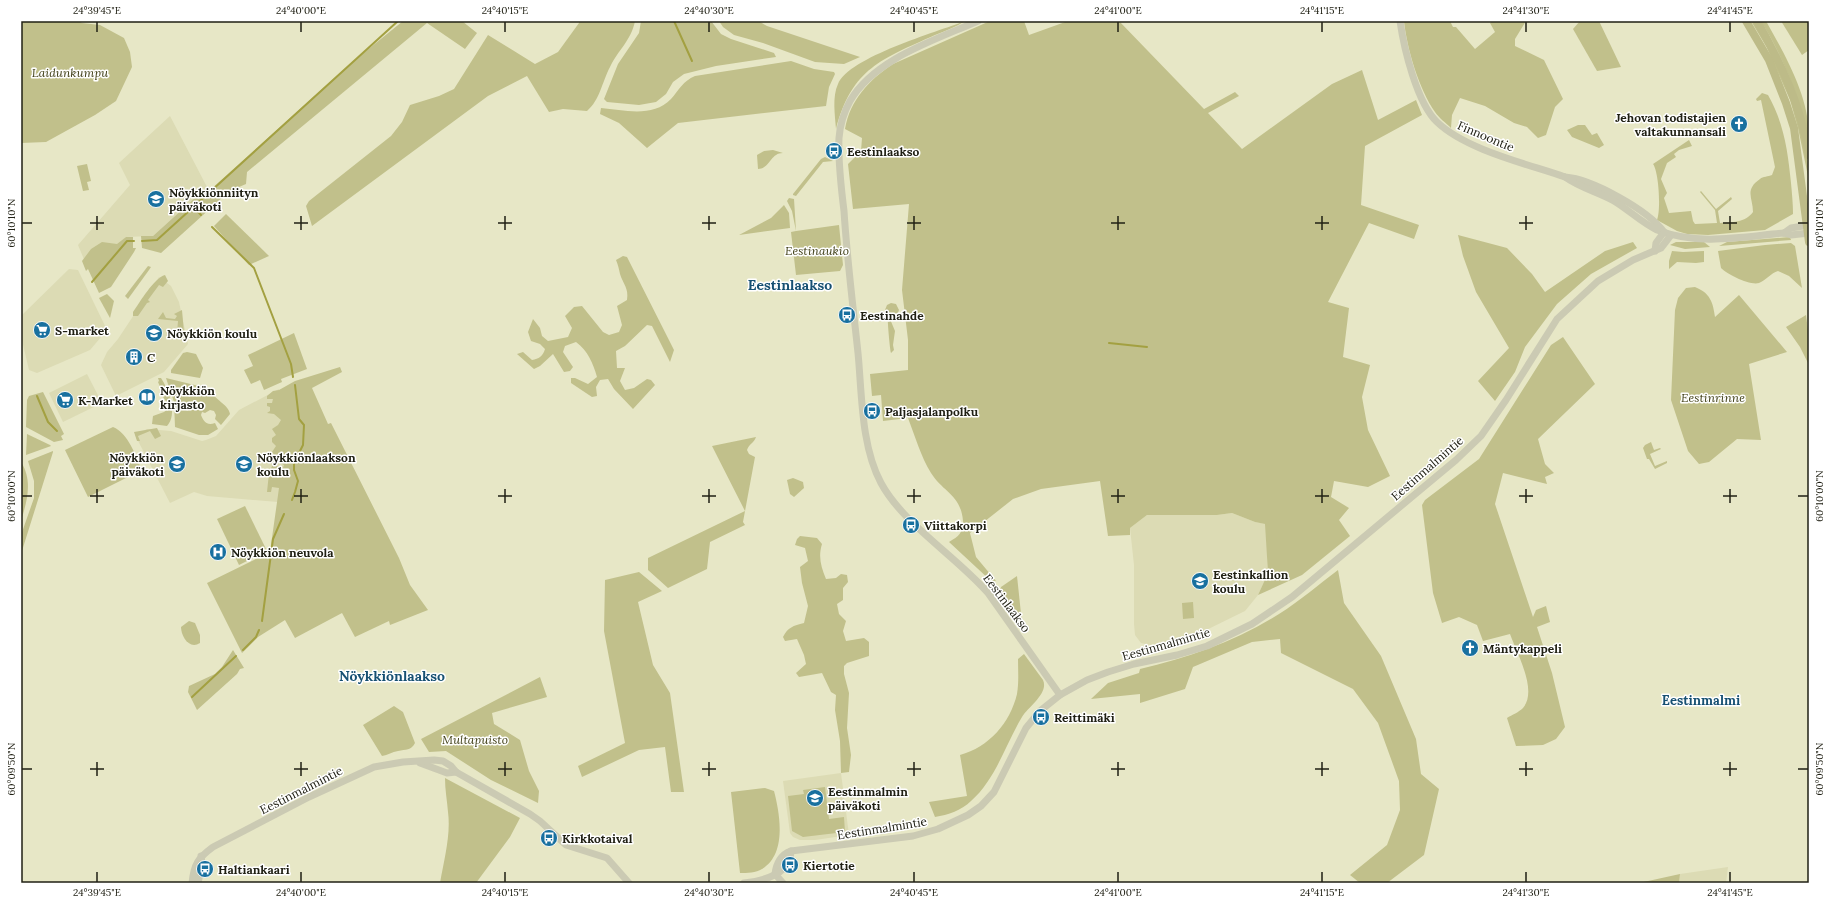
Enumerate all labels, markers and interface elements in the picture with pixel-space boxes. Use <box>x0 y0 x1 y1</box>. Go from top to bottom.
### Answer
text: 24°39'45"E <box>73 4 121 17</box>
text: 24°40'00"E <box>276 4 326 17</box>
text: 24°40'15"E <box>482 4 528 17</box>
text: 24°40'30"E <box>684 4 734 17</box>
text: 24°40'45"E <box>890 4 938 17</box>
text: 24°41'00"E <box>1094 4 1142 17</box>
text: 24°41'15"E <box>1300 4 1344 17</box>
text: 24°41'30"E <box>1503 4 1549 17</box>
text: 24°41'45"E <box>1707 4 1753 17</box>
park label: Laidunkumpu <box>32 65 109 80</box>
place label: Jehovan todistajien valtakunnansali <box>1615 110 1726 139</box>
church icon: Jehovan todistajien valtakunnansali <box>1729 114 1749 134</box>
street label: Finnoontie <box>1455 117 1517 155</box>
bus stop icon: Eestinlaakso <box>824 141 844 161</box>
place label: Eestinlaakso <box>847 144 920 159</box>
place label: Nöykkiönniityn päiväkoti <box>169 185 259 214</box>
school or university icon: Nöykkiönniityn päiväkoti <box>146 189 166 209</box>
text: 60°10'10"N <box>5 198 18 247</box>
text: 60°10'10"N <box>1813 198 1826 247</box>
park label: Eestinaukio <box>785 243 849 258</box>
district label: Eestinlaakso <box>748 276 832 294</box>
bus stop icon: Eestinahde <box>837 305 857 325</box>
place label: Eestinahde <box>860 308 924 323</box>
supermarket icon: S-market <box>32 320 52 340</box>
place label: S-market <box>55 323 110 338</box>
school or university icon: Nöykkiön koulu <box>144 323 164 343</box>
place label: Nöykkiön koulu <box>167 326 258 341</box>
building icon: C <box>124 347 144 367</box>
place label: C <box>147 350 156 365</box>
place label: Nöykkiön kirjasto <box>160 383 215 412</box>
library icon: Nöykkiön kirjasto <box>137 387 157 407</box>
supermarket icon: K-Market <box>55 390 75 410</box>
park label: Eestinrinne <box>1681 390 1745 405</box>
place label: K-Market <box>78 393 134 408</box>
bus stop icon: Paljasjalanpolku <box>862 401 882 421</box>
place label: Paljasjalanpolku <box>885 404 979 419</box>
street label: Eestinmalmintie <box>1388 432 1467 503</box>
place label: Nöykkiön päiväkoti <box>109 450 164 479</box>
place label: Nöykkiönlaakson koulu <box>257 450 356 479</box>
school or university icon: Nöykkiön päiväkoti <box>167 454 187 474</box>
school or university icon: Nöykkiönlaakson koulu <box>234 454 254 474</box>
text: 60°10'00"N <box>5 470 18 522</box>
text: 60°10'00"N <box>1813 470 1826 522</box>
bus stop icon: Viittakorpi <box>901 515 921 535</box>
place label: Viittakorpi <box>924 518 987 533</box>
hospital icon: Nöykkiön neuvola <box>208 542 228 562</box>
place label: Nöykkiön neuvola <box>231 545 334 560</box>
place label: Eestinkallion koulu <box>1213 567 1289 596</box>
street label: Eestinlaakso <box>980 571 1034 635</box>
school or university icon: Eestinkallion koulu <box>1190 571 1210 591</box>
street label: Eestinmalmintie <box>1120 624 1212 664</box>
church icon: Mäntykappeli <box>1460 638 1480 658</box>
place label: Mäntykappeli <box>1483 641 1562 656</box>
district label: Nöykkiönlaakso <box>339 667 445 685</box>
district label: Eestinmalmi <box>1662 692 1740 709</box>
bus stop icon: Reittimäki <box>1031 707 1051 727</box>
place label: Reittimäki <box>1054 710 1115 725</box>
park label: Multapuisto <box>442 732 508 747</box>
text: 60°09'50"N <box>5 742 18 795</box>
text: 60°09'50"N <box>1813 742 1826 795</box>
street label: Eestinmalmintie <box>257 762 345 817</box>
place label: Eestinmalmin päiväkoti <box>828 784 908 813</box>
school or university icon: Eestinmalmin päiväkoti <box>805 788 825 808</box>
street label: Eestinmalmintie <box>836 813 929 843</box>
bus stop icon: Kirkkotaival <box>539 828 559 848</box>
place label: Kirkkotaival <box>562 831 633 846</box>
bus stop icon: Kiertotie <box>780 855 800 875</box>
place label: Kiertotie <box>803 858 855 873</box>
bus stop icon: Haltiankaari <box>195 859 215 879</box>
place label: Haltiankaari <box>218 862 290 877</box>
text: 24°39'45"E <box>73 886 121 899</box>
text: 24°40'00"E <box>276 886 326 899</box>
text: 24°40'15"E <box>482 886 528 899</box>
text: 24°40'30"E <box>684 886 734 899</box>
text: 24°40'45"E <box>890 886 938 899</box>
text: 24°41'00"E <box>1094 886 1142 899</box>
text: 24°41'15"E <box>1300 886 1344 899</box>
text: 24°41'30"E <box>1503 886 1549 899</box>
text: 24°41'45"E <box>1707 886 1753 899</box>

